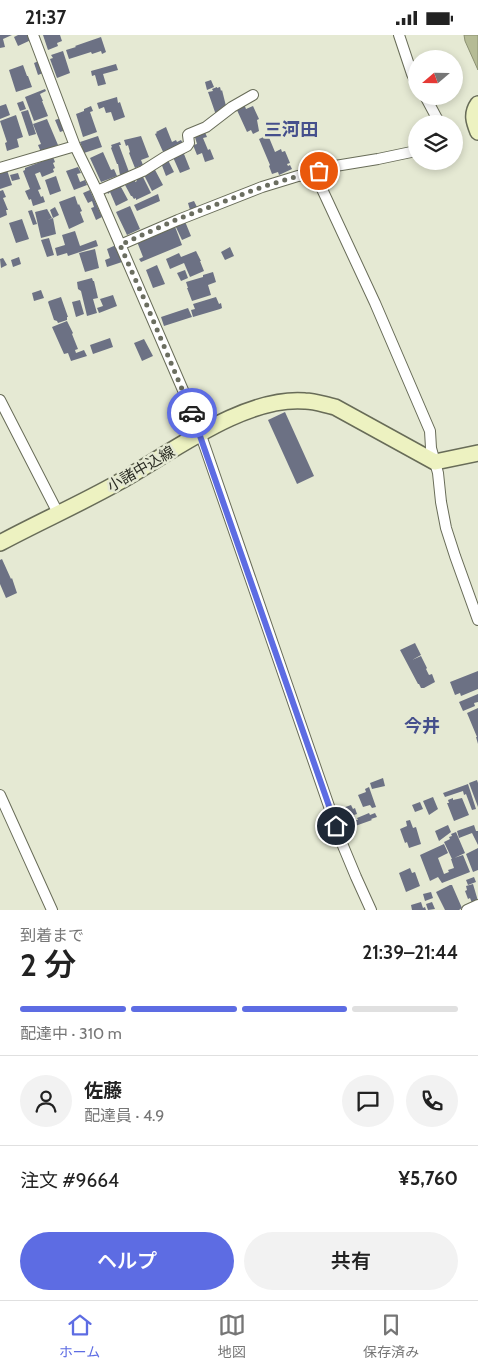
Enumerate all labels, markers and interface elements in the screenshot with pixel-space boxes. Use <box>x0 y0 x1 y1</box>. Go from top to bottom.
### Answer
text: 21:37 <box>25 6 66 29</box>
north arrow <box>408 50 462 105</box>
map controls <box>408 50 463 170</box>
button: layers <box>408 115 463 170</box>
district label: 三河田 <box>264 119 318 141</box>
pin <box>298 150 340 192</box>
icon: bag <box>305 157 333 185</box>
courier <box>167 388 217 438</box>
icon: car <box>178 399 206 427</box>
street label: 小諸中込線 <box>104 442 178 496</box>
district label: 今井 <box>404 715 440 737</box>
pin <box>315 805 357 847</box>
icon: home <box>322 812 350 840</box>
text: 到着まで <box>20 926 84 945</box>
text: 21:39–21:44 <box>362 941 458 964</box>
text: 2 分 <box>20 945 76 984</box>
text: 配達中 · 310 m <box>20 1024 122 1043</box>
button: person <box>20 1075 72 1127</box>
button: chat <box>342 1075 394 1127</box>
button: phone <box>406 1075 458 1127</box>
text: 佐藤 <box>84 1079 122 1102</box>
text: 配達員 · 4.9 <box>84 1106 164 1125</box>
text: ¥5,760 <box>399 1167 458 1190</box>
text: 注文 #9664 <box>20 1169 119 1192</box>
button: ヘルプ <box>20 1232 234 1290</box>
button: 共有 <box>244 1232 458 1290</box>
tab: ホーム <box>59 1311 100 1361</box>
tab: 地図 <box>218 1311 246 1361</box>
tab: 保存済み <box>363 1311 419 1361</box>

